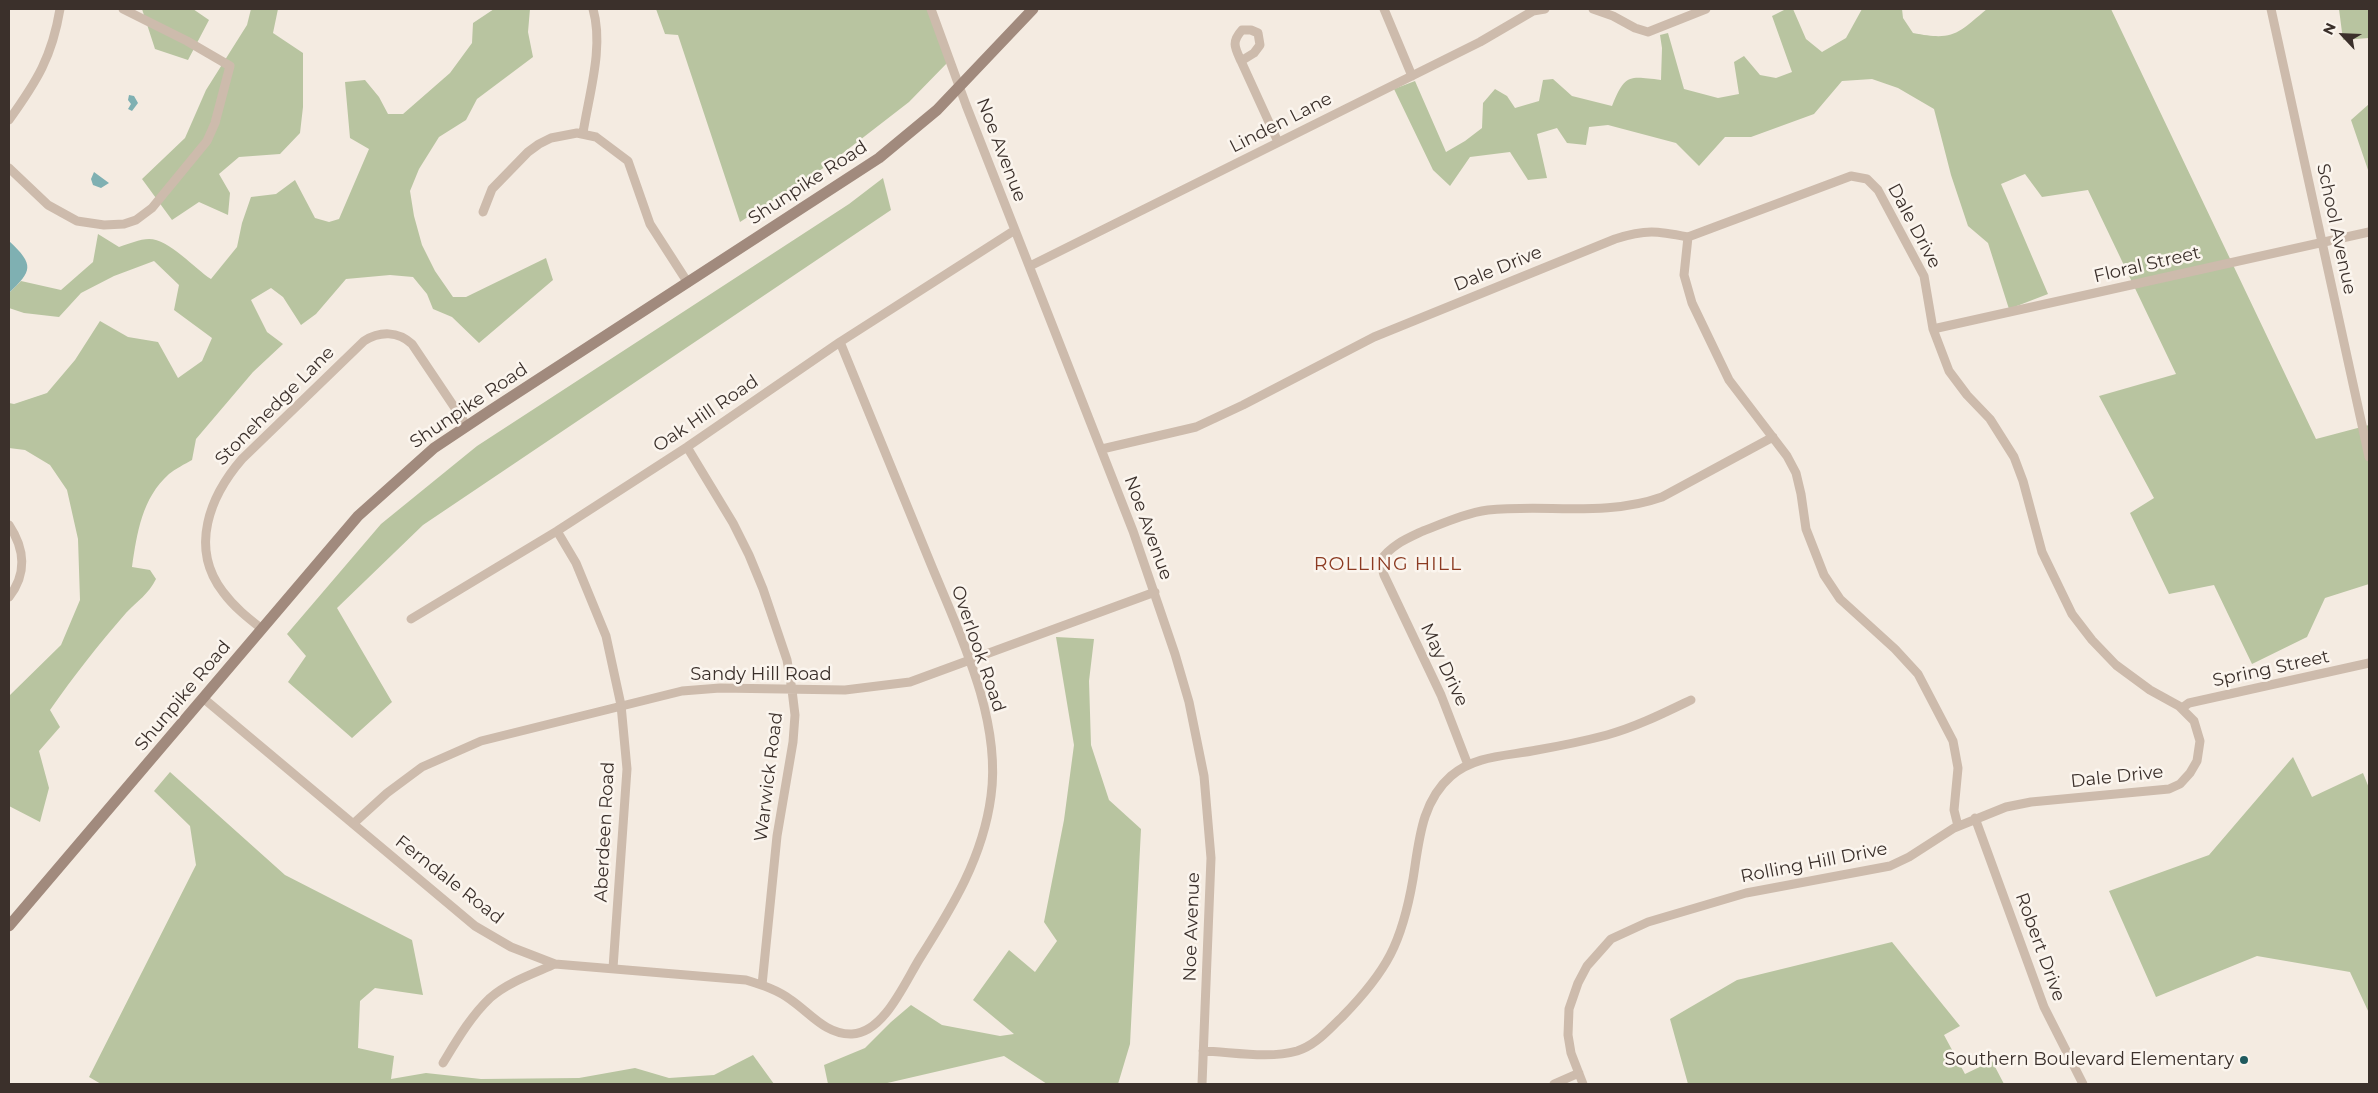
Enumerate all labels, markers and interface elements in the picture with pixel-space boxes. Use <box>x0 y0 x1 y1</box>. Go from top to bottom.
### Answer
north arrow <box>2318 10 2368 60</box>
text: N <box>2319 20 2340 38</box>
street label: Linden Lane <box>1226 88 1336 158</box>
street label: Noe Avenue <box>971 95 1031 205</box>
street label: Shunpike Road <box>744 136 872 230</box>
street label: School Avenue <box>2312 162 2360 296</box>
street label: Dale Drive <box>1883 180 1945 272</box>
street label: Dale Drive <box>1451 242 1545 296</box>
street label: Floral Street <box>2092 242 2202 288</box>
street label: Stonehedge Lane <box>211 342 339 470</box>
street label: Shunpike Road <box>406 359 532 453</box>
street label: Oak Hill Road <box>649 371 763 457</box>
street label: Noe Avenue <box>1119 473 1177 583</box>
district label: ROLLING HILL <box>1312 553 1464 575</box>
street label: Overlook Road <box>946 583 1010 715</box>
street label: May Drive <box>1415 620 1473 710</box>
street label: Shunpike Road <box>131 636 235 756</box>
street label: Spring Street <box>2211 646 2331 692</box>
street label: Sandy Hill Road <box>690 664 832 686</box>
street label: Warwick Road <box>750 711 788 843</box>
street label: Aberdeen Road <box>591 761 619 903</box>
street label: Dale Drive <box>2070 761 2164 793</box>
street label: Ferndale Road <box>391 831 507 929</box>
street label: Rolling Hill Drive <box>1739 838 1889 888</box>
street label: Noe Avenue <box>1179 872 1205 982</box>
street label: Robert Drive <box>2010 890 2070 1004</box>
place label: Southern Boulevard Elementary <box>1944 1049 2234 1071</box>
marker: Southern Boulevard Elementary <box>2238 1054 2250 1066</box>

